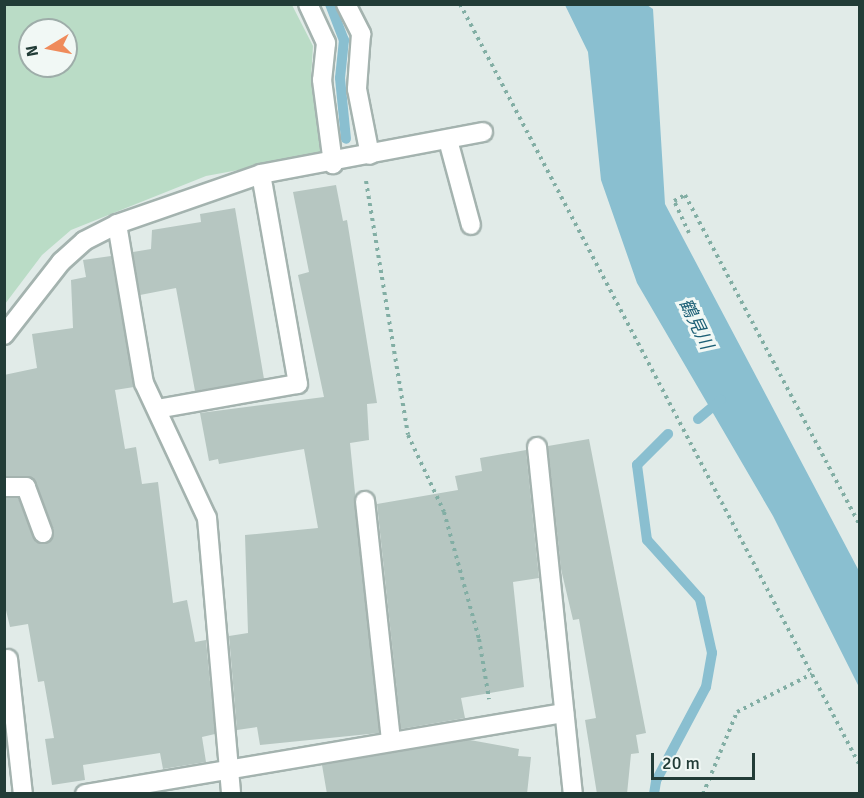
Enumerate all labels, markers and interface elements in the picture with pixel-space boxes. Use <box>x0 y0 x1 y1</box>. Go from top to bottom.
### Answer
north arrow <box>18 18 78 78</box>
text: N <box>21 44 43 58</box>
water label: 鶴見川 <box>674 295 718 353</box>
scale bar <box>654 741 758 779</box>
text: 20 m <box>662 752 700 774</box>

